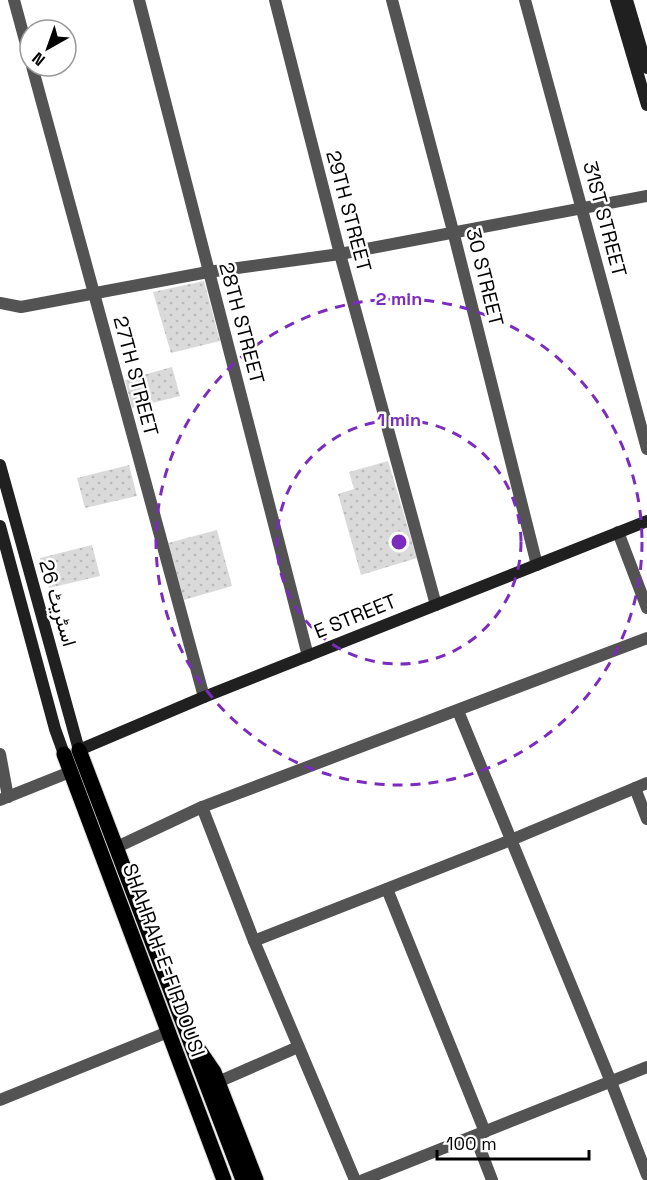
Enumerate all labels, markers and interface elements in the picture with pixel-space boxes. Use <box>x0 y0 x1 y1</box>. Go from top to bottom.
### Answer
north arrow <box>18 18 78 78</box>
text: N <box>28 48 50 71</box>
street label: 29TH STREET <box>320 147 378 275</box>
street label: 31ST STREET <box>577 158 633 280</box>
street label: 30 STREET <box>460 225 510 329</box>
street label: 28TH STREET <box>213 259 271 387</box>
text: 2 min <box>376 287 422 310</box>
street label: 27TH STREET <box>107 313 165 439</box>
text: 1 min <box>377 408 421 431</box>
centre of rings <box>389 532 409 552</box>
street label: اسٹریٹ 26 <box>33 557 83 649</box>
street label: E STREET <box>310 588 400 644</box>
street label: SHAHRAH-E-FIRDOUSI <box>117 860 211 1060</box>
scale bar <box>437 1123 588 1161</box>
text: 100 m <box>446 1132 497 1155</box>

